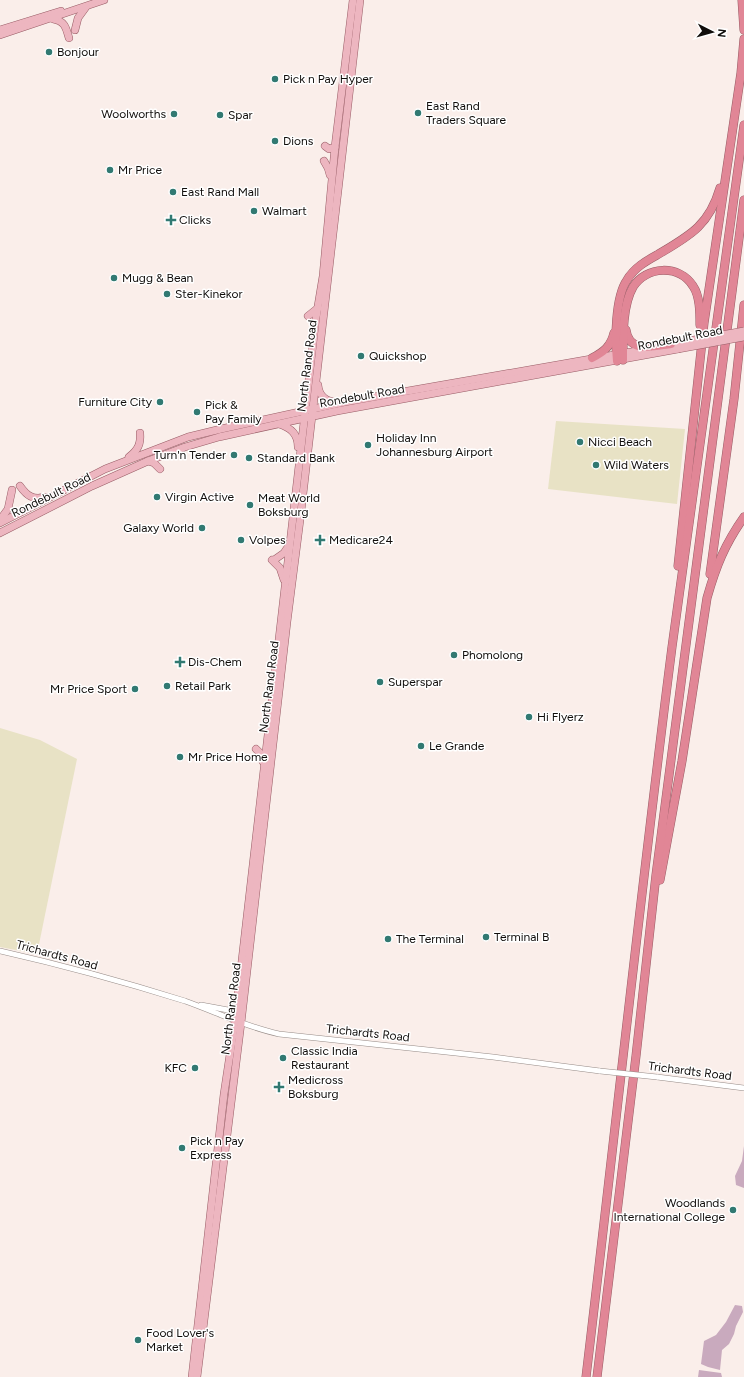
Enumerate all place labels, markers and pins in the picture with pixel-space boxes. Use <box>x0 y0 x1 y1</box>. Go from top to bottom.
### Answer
place label: Bonjour <box>57 45 99 59</box>
marker: Bonjour <box>44 47 54 57</box>
place label: Pick n Pay Hyper <box>283 72 373 86</box>
marker: Pick n Pay Hyper <box>270 74 280 84</box>
place label: East Rand Traders Square <box>426 99 507 127</box>
place label: Woolworths <box>101 107 166 121</box>
place label: Spar <box>228 108 253 122</box>
marker: East Rand Traders Square <box>413 108 423 118</box>
marker: Woolworths <box>169 109 179 119</box>
marker: Spar <box>215 110 225 120</box>
place label: Dions <box>283 134 314 148</box>
marker: Dions <box>270 136 280 146</box>
place label: Mr Price <box>118 163 162 177</box>
marker: Mr Price <box>105 165 115 175</box>
place label: East Rand Mall <box>181 185 259 199</box>
marker: East Rand Mall <box>168 187 178 197</box>
place label: Walmart <box>262 204 307 218</box>
marker: Walmart <box>249 206 259 216</box>
place label: Clicks <box>179 213 211 227</box>
marker: Clicks <box>166 215 176 225</box>
place label: Mugg & Bean <box>122 271 194 285</box>
marker: Mugg & Bean <box>109 273 119 283</box>
place label: Ster-Kinekor <box>175 287 243 301</box>
marker: Ster-Kinekor <box>162 289 172 299</box>
place label: Quickshop <box>369 349 427 363</box>
marker: Quickshop <box>356 351 366 361</box>
place label: Furniture City <box>78 395 153 409</box>
marker: Furniture City <box>155 397 165 407</box>
place label: Pick & Pay Family <box>205 398 262 426</box>
marker: Pick & Pay Family <box>192 407 202 417</box>
place label: Holiday Inn Johannesburg Airport <box>376 431 493 459</box>
place label: Nicci Beach <box>588 435 652 449</box>
marker: Nicci Beach <box>575 437 585 447</box>
marker: Holiday Inn Johannesburg Airport <box>363 440 373 450</box>
place label: Turn'n Tender <box>154 448 226 462</box>
marker: Turn'n Tender <box>229 450 239 460</box>
place label: Standard Bank <box>257 451 335 465</box>
marker: Standard Bank <box>244 453 254 463</box>
place label: Wild Waters <box>604 458 669 472</box>
marker: Wild Waters <box>591 460 601 470</box>
place label: Virgin Active <box>165 490 235 504</box>
place label: Meat World Boksburg <box>258 491 320 519</box>
marker: Virgin Active <box>152 492 162 502</box>
marker: Meat World Boksburg <box>245 500 255 510</box>
place label: Galaxy World <box>123 521 194 535</box>
marker: Galaxy World <box>197 523 207 533</box>
place label: Volpes <box>249 533 286 547</box>
place label: Medicare24 <box>329 533 393 547</box>
marker: Medicare24 <box>314 534 326 546</box>
marker: Volpes <box>236 535 246 545</box>
place label: Phomolong <box>462 648 523 662</box>
marker: Phomolong <box>449 650 459 660</box>
place label: Dis-Chem <box>188 655 242 669</box>
marker: Dis-Chem <box>175 657 185 667</box>
place label: Superspar <box>388 675 443 689</box>
marker: Superspar <box>375 677 385 687</box>
place label: Retail Park <box>175 679 231 693</box>
marker: Retail Park <box>162 681 172 691</box>
place label: Mr Price Sport <box>50 682 127 696</box>
marker: Mr Price Sport <box>130 684 140 694</box>
place label: Hi Flyerz <box>537 710 584 724</box>
marker: Hi Flyerz <box>524 712 534 722</box>
place label: Le Grande <box>429 739 485 753</box>
marker: Le Grande <box>416 741 426 751</box>
place label: Mr Price Home <box>188 750 268 764</box>
marker: Mr Price Home <box>175 752 185 762</box>
place label: Terminal B <box>494 930 549 944</box>
place label: The Terminal <box>396 932 464 946</box>
marker: Terminal B <box>481 932 491 942</box>
marker: The Terminal <box>383 934 393 944</box>
place label: Classic India Restaurant <box>291 1044 358 1072</box>
marker: Classic India Restaurant <box>278 1053 288 1063</box>
place label: KFC <box>165 1061 187 1075</box>
marker: KFC <box>190 1063 200 1073</box>
place label: Medicross Boksburg <box>288 1073 344 1101</box>
marker: Medicross Boksburg <box>273 1081 285 1093</box>
place label: Pick n Pay Express <box>190 1134 245 1162</box>
marker: Pick n Pay Express <box>177 1143 187 1153</box>
place label: Woodlands International College <box>613 1196 725 1224</box>
marker: Woodlands International College <box>728 1205 738 1215</box>
place label: Food Lover's Market <box>146 1326 215 1354</box>
marker: Food Lover's Market <box>133 1335 143 1345</box>

